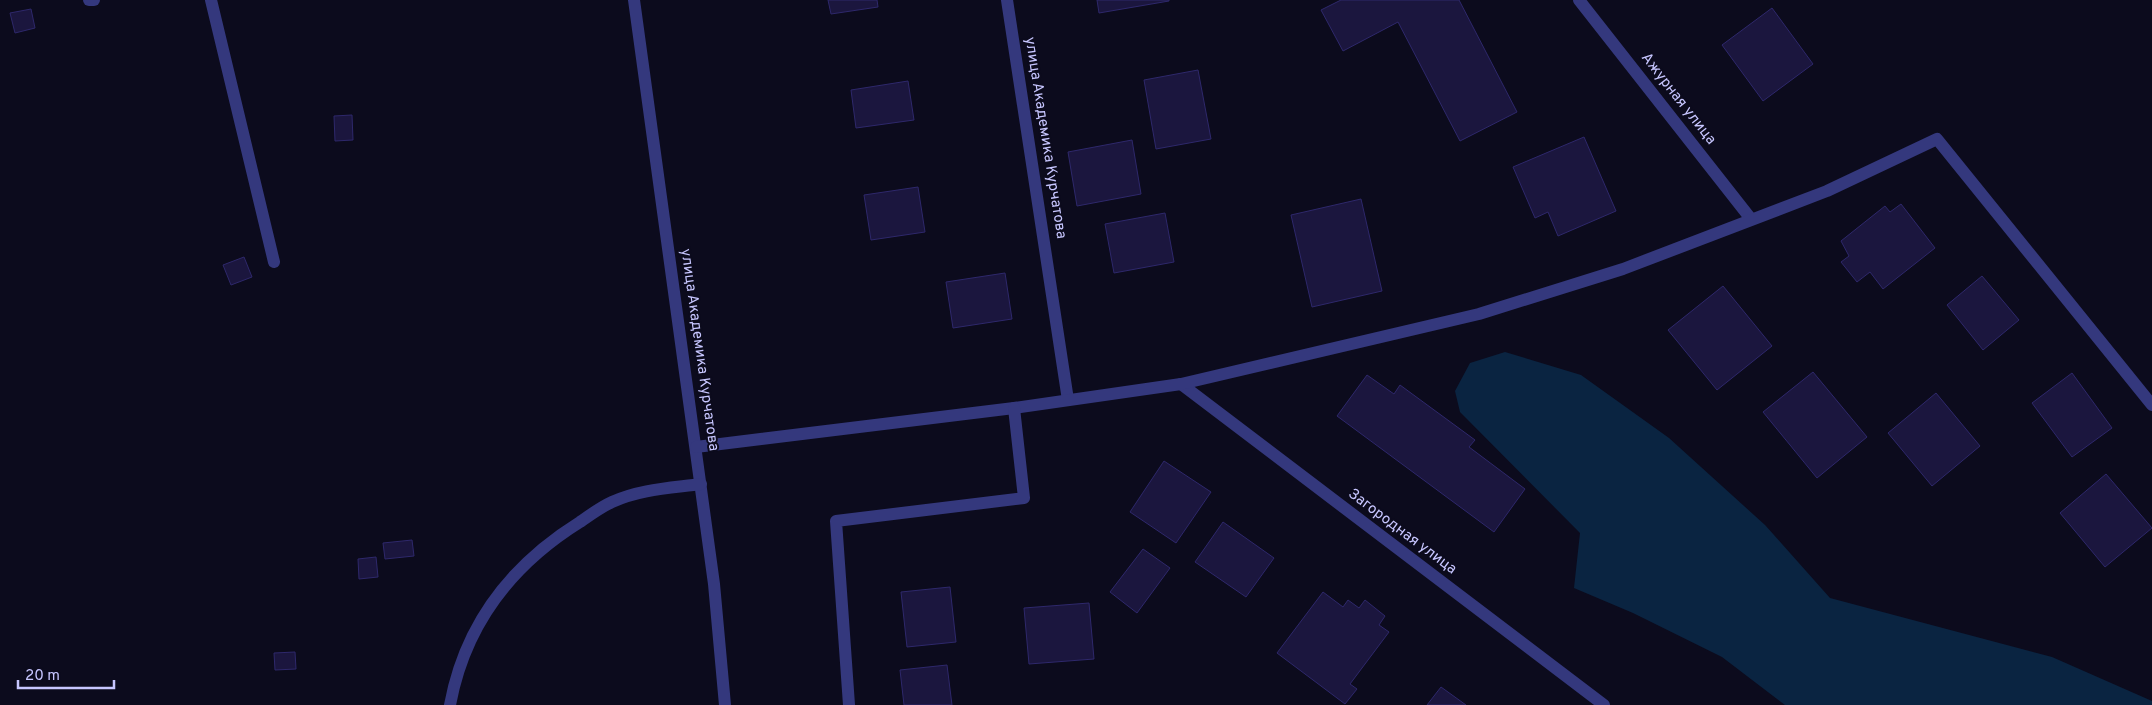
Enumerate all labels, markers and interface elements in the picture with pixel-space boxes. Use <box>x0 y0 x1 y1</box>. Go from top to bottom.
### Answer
street label: улица Академика Курчатова <box>1020 36 1070 240</box>
street label: Ажурная улица <box>1636 49 1720 149</box>
street label: улица Академика Курчатова <box>675 248 723 452</box>
street label: Загородная улица <box>1344 485 1460 579</box>
scale bar <box>18 658 114 690</box>
text: 20 m <box>25 667 60 686</box>

